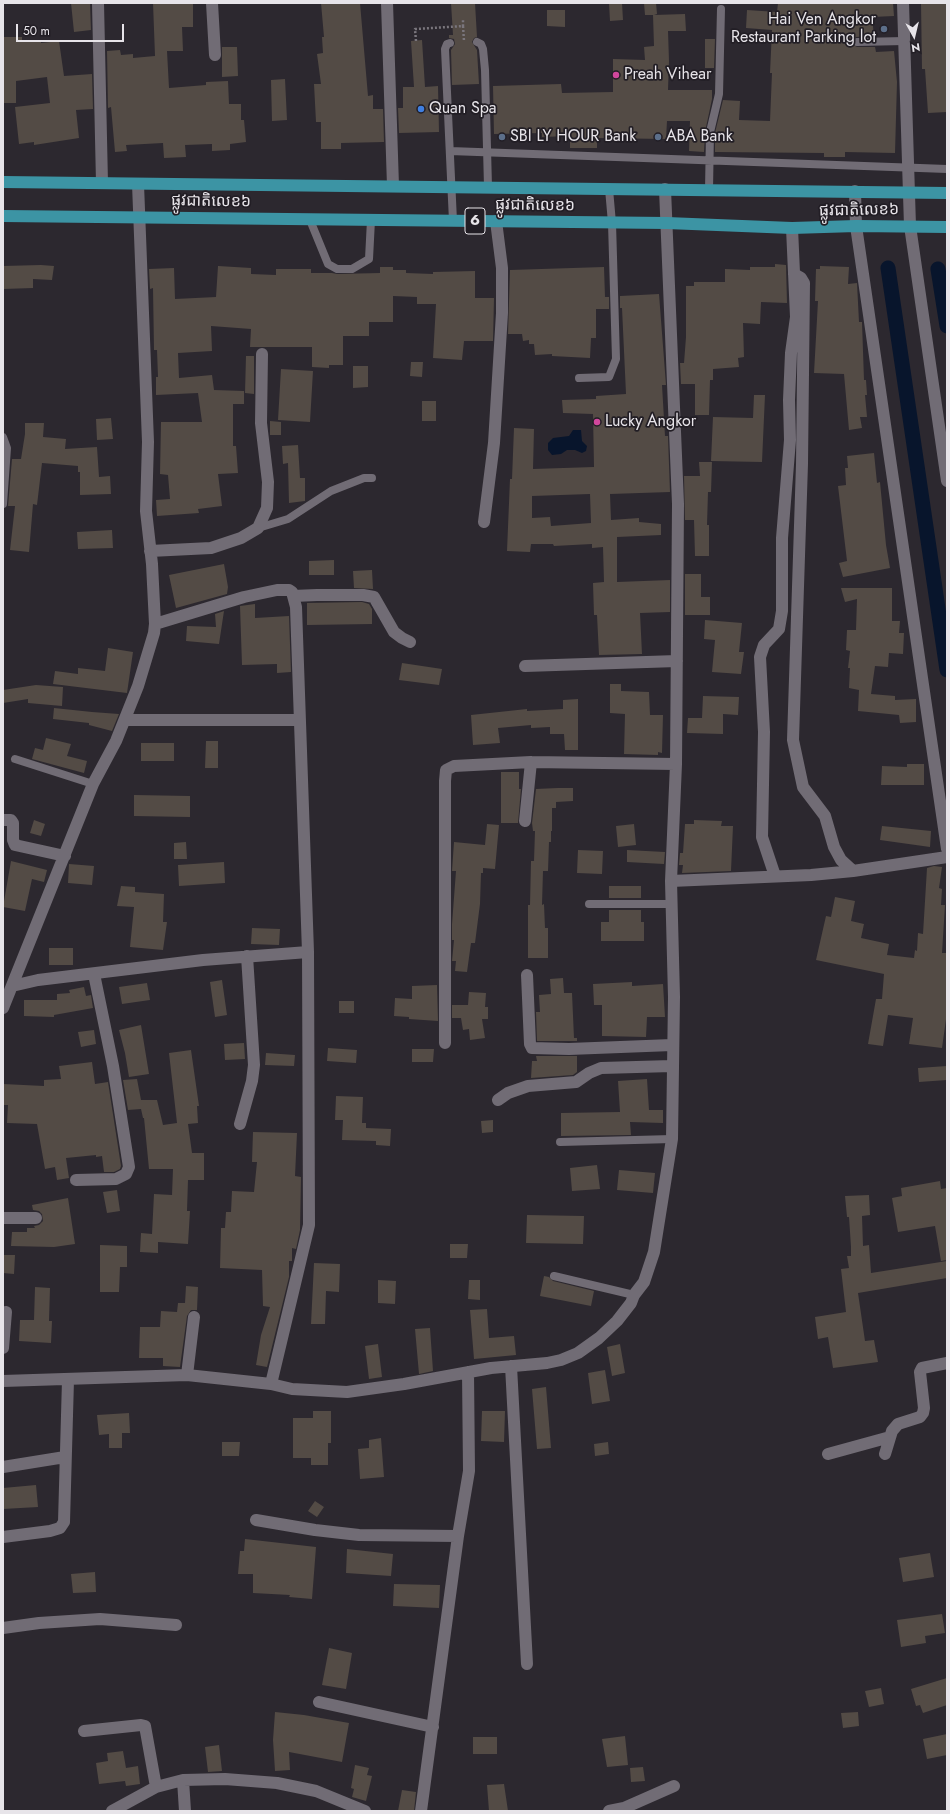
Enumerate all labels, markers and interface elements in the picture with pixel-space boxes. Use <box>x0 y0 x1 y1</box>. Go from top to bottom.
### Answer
place label: Hai Ven Angkor Restaurant Parking lot <box>731 10 876 48</box>
scale bar <box>18 16 126 42</box>
north arrow <box>894 16 934 56</box>
text: 50 m <box>23 22 50 40</box>
marker: Hai Ven Angkor Restaurant Parking lot <box>879 24 889 34</box>
text: N <box>910 39 921 56</box>
place label: Preah Vihear <box>624 65 711 85</box>
marker: Preah Vihear <box>611 70 621 80</box>
place label: Quan Spa <box>429 99 497 119</box>
marker: Quan Spa <box>416 104 426 114</box>
place label: SBI LY HOUR Bank <box>510 127 636 147</box>
place label: ABA Bank <box>666 127 733 147</box>
marker: SBI LY HOUR Bank <box>497 132 507 142</box>
marker: ABA Bank <box>653 132 663 142</box>
street label: ផ្លូវជាតិលេខ៦ <box>171 192 251 212</box>
street label: ផ្លូវជាតិលេខ៦ <box>495 196 575 216</box>
street label: ផ្លូវជាតិលេខ៦ <box>819 201 899 221</box>
road number: 6 <box>465 208 485 234</box>
place label: Lucky Angkor <box>605 412 696 432</box>
marker: Lucky Angkor <box>592 417 602 427</box>

